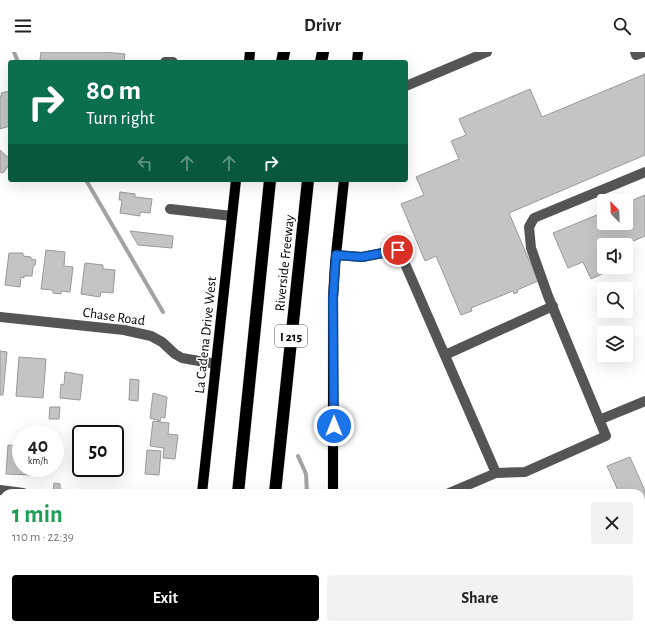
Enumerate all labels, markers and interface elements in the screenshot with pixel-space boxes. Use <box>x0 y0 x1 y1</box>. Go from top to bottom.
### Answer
icon: menu <box>12 15 34 37</box>
icon: search <box>611 15 633 37</box>
text: Drivr <box>304 17 341 35</box>
icon: right <box>20 76 72 128</box>
text: 80 m <box>86 77 141 105</box>
text: Turn right <box>86 110 155 128</box>
icon: left <box>134 152 156 174</box>
icon: ahead <box>176 152 198 174</box>
icon: ahead <box>218 152 240 174</box>
icon: right <box>260 152 282 174</box>
north arrow <box>597 194 633 230</box>
map controls <box>597 194 633 362</box>
street label: Riverside Freeway <box>273 214 297 312</box>
pin <box>381 233 415 267</box>
button: sound <box>597 238 633 274</box>
icon: arrive <box>387 239 409 261</box>
street label: La Cadena Drive West <box>193 275 219 394</box>
button: search <box>597 282 633 318</box>
street label: Chase Road <box>82 306 146 328</box>
road number: I 215 <box>275 325 307 347</box>
button: layers <box>597 326 633 362</box>
position arrow <box>313 405 355 447</box>
speed limit sign: 50 <box>72 425 124 477</box>
text: 40 <box>28 436 48 456</box>
text: km/h <box>28 456 48 466</box>
button: close <box>591 502 633 544</box>
text: 1 min <box>12 503 63 527</box>
text: 110 m · 22:39 <box>12 531 74 544</box>
button: Exit <box>12 575 319 621</box>
button: Share <box>327 575 633 621</box>

